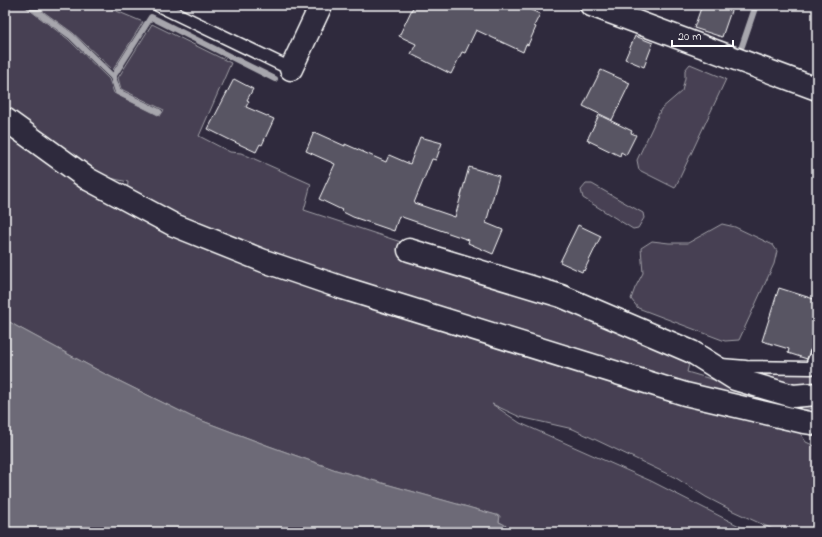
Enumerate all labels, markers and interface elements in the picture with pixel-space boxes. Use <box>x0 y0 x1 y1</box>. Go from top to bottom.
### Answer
scale bar <box>672 22 733 48</box>
text: 20 m <box>678 28 701 46</box>

